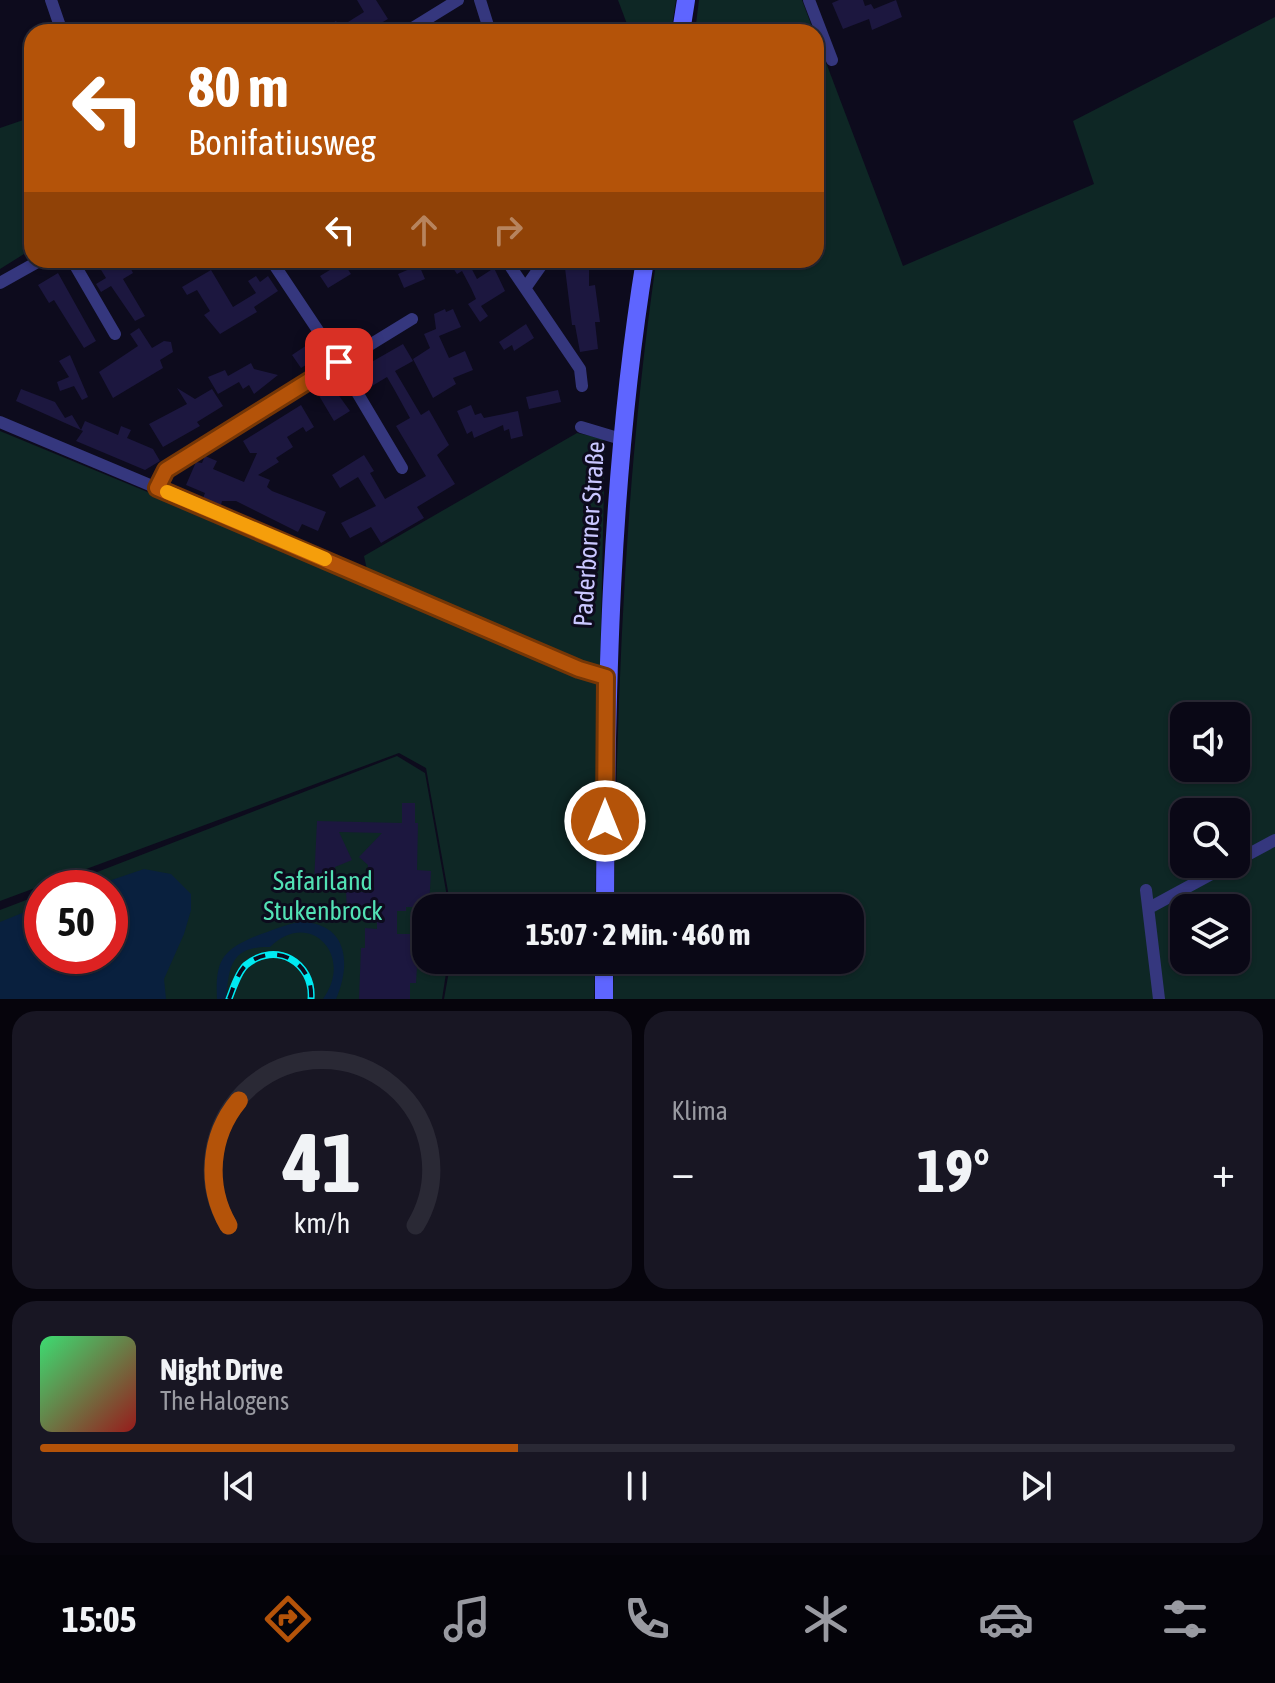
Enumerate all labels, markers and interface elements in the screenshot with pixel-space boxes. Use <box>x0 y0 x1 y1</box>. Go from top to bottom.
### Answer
text: 80 m <box>188 55 289 119</box>
icon: left <box>56 56 160 160</box>
text: Bonifatiusweg <box>188 121 376 163</box>
icon: left <box>318 208 362 252</box>
icon: ahead <box>402 208 446 252</box>
icon: right <box>486 208 530 252</box>
pin <box>305 328 373 396</box>
icon: arrive <box>317 340 361 384</box>
street label: Paderborner Straße <box>568 440 610 628</box>
map controls <box>1170 702 1250 974</box>
button: sound <box>1170 702 1250 782</box>
position arrow <box>563 779 647 863</box>
button: search <box>1170 798 1250 878</box>
park label: Safariland Stukenbrock <box>263 866 383 926</box>
speed limit sign: 50 <box>24 870 128 974</box>
button: layers <box>1170 894 1250 974</box>
text: 15:07 · 2 Min. · 460 m <box>526 917 750 951</box>
text: Klima <box>672 1096 728 1126</box>
text: 41 <box>282 1114 361 1210</box>
text: 19° <box>917 1136 990 1205</box>
text: − <box>672 1146 694 1196</box>
text: + <box>1212 1146 1235 1196</box>
text: km/h <box>293 1206 350 1239</box>
text: Night Drive <box>160 1352 283 1386</box>
text: The Halogens <box>160 1386 289 1416</box>
icon: previous <box>217 1464 261 1508</box>
icon: pause <box>615 1464 659 1508</box>
icon: next <box>1014 1464 1058 1508</box>
icon: directions <box>260 1591 316 1647</box>
icon: music <box>439 1591 495 1647</box>
icon: phone <box>619 1591 675 1647</box>
icon: climate <box>798 1591 854 1647</box>
icon: car <box>978 1591 1034 1647</box>
icon: filters <box>1157 1591 1213 1647</box>
text: 15:05 <box>62 1598 137 1640</box>

